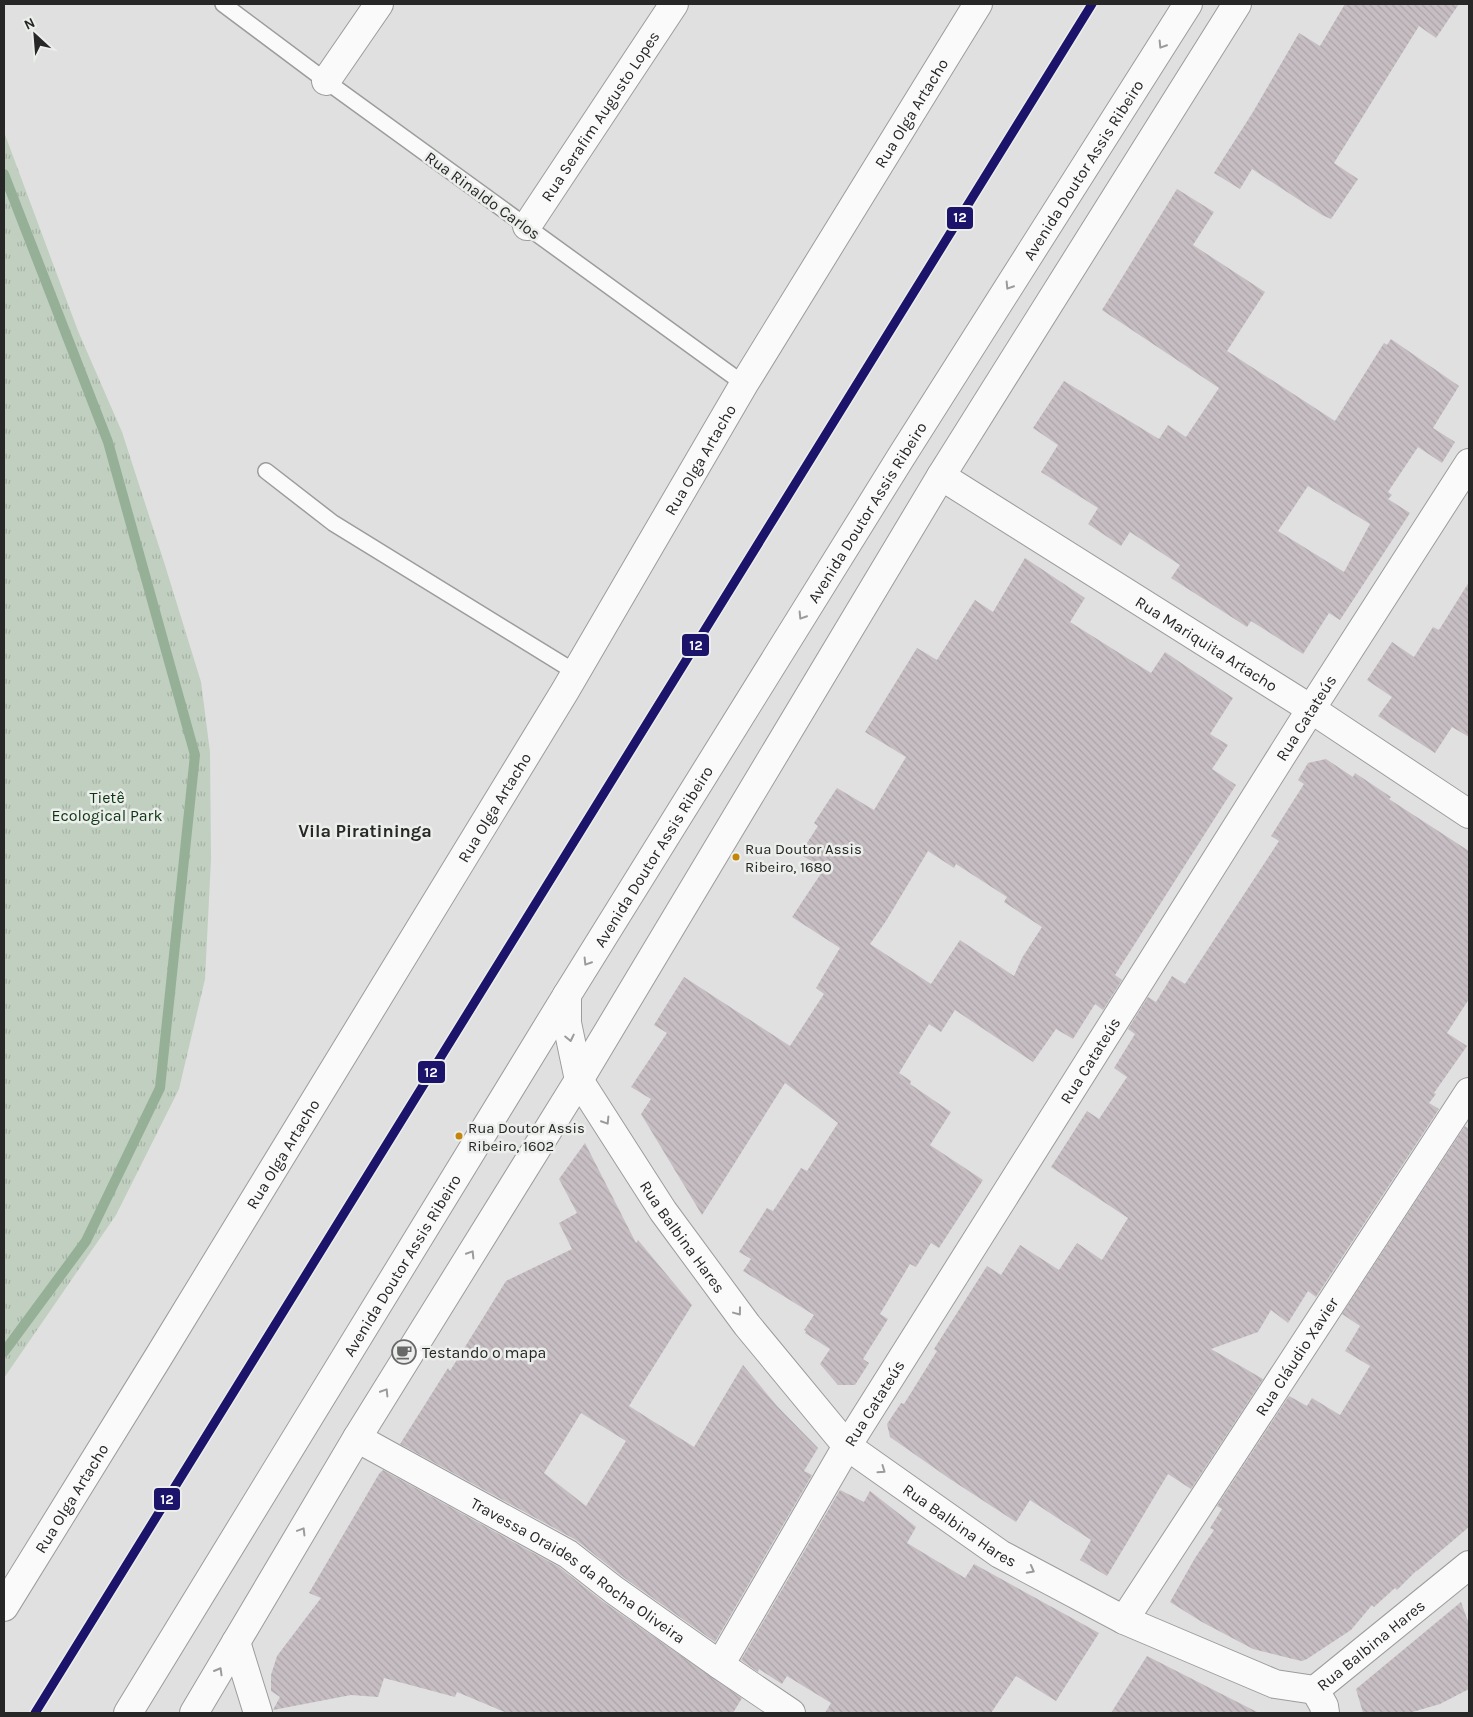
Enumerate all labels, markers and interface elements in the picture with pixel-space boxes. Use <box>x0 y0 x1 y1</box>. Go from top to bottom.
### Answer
north arrow <box>10 10 60 60</box>
text: N <box>21 14 38 34</box>
street label: Rua Serafim Augusto Lopes <box>537 27 664 205</box>
one-way arrow <box>1159 39 1168 49</box>
street label: Rua Olga Artacho <box>871 55 952 171</box>
street label: Avenida Doutor Assis Ribeiro <box>1019 76 1148 264</box>
street label: Rua Rinaldo Carlos <box>421 147 544 244</box>
line badge: 12 <box>946 206 974 230</box>
text: 12 <box>953 209 967 226</box>
one-way arrow <box>1006 280 1016 289</box>
street label: Rua Olga Artacho <box>661 401 740 519</box>
street label: Avenida Doutor Assis Ribeiro <box>804 418 931 606</box>
street label: Rua Mariquita Artacho <box>1132 592 1281 696</box>
one-way arrow <box>799 611 809 620</box>
line badge: 12 <box>681 633 710 657</box>
text: 12 <box>689 637 703 654</box>
street label: Rua Catateús <box>1272 671 1340 764</box>
street label: Rua Olga Artacho <box>454 749 535 866</box>
street label: Avenida Doutor Assis Ribeiro <box>590 762 717 951</box>
park label: Tietê Ecological Park <box>52 788 162 825</box>
district label: Vila Piratininga <box>298 820 432 842</box>
place label: Rua Doutor Assis Ribeiro, 1680 <box>745 840 862 876</box>
marker: Rua Doutor Assis Ribeiro, 1680 <box>731 852 741 862</box>
one-way arrow <box>584 957 594 966</box>
street label: Rua Catateús <box>1056 1014 1124 1107</box>
one-way arrow <box>564 1033 575 1042</box>
line badge: 12 <box>417 1060 446 1084</box>
text: 12 <box>424 1064 438 1081</box>
street label: Rua Olga Artacho <box>242 1096 324 1212</box>
one-way arrow <box>599 1115 609 1124</box>
place label: Rua Doutor Assis Ribeiro, 1602 <box>468 1119 585 1155</box>
marker: Rua Doutor Assis Ribeiro, 1602 <box>454 1131 464 1141</box>
street label: Avenida Doutor Assis Ribeiro <box>339 1171 465 1360</box>
street label: Rua Balbina Hares <box>636 1177 729 1297</box>
one-way arrow <box>465 1250 475 1259</box>
street label: Rua Cláudio Xavier <box>1251 1294 1342 1419</box>
one-way arrow <box>732 1306 740 1315</box>
cafe icon: Testando o mapa <box>391 1339 417 1365</box>
place label: Testando o mapa <box>422 1343 546 1362</box>
street label: Rua Catateús <box>840 1357 909 1450</box>
one-way arrow <box>379 1388 389 1397</box>
street label: Rua Olga Artacho <box>31 1440 113 1557</box>
one-way arrow <box>876 1464 886 1473</box>
street label: Rua Balbina Hares <box>899 1480 1020 1571</box>
line badge: 12 <box>153 1487 181 1511</box>
text: 12 <box>160 1491 174 1508</box>
street label: Travessa Oraides da Rocha Oliveira <box>467 1493 689 1648</box>
one-way arrow <box>295 1528 305 1537</box>
one-way arrow <box>1025 1564 1034 1574</box>
street label: Rua Balbina Hares <box>1313 1596 1429 1695</box>
one-way arrow <box>212 1668 222 1677</box>

